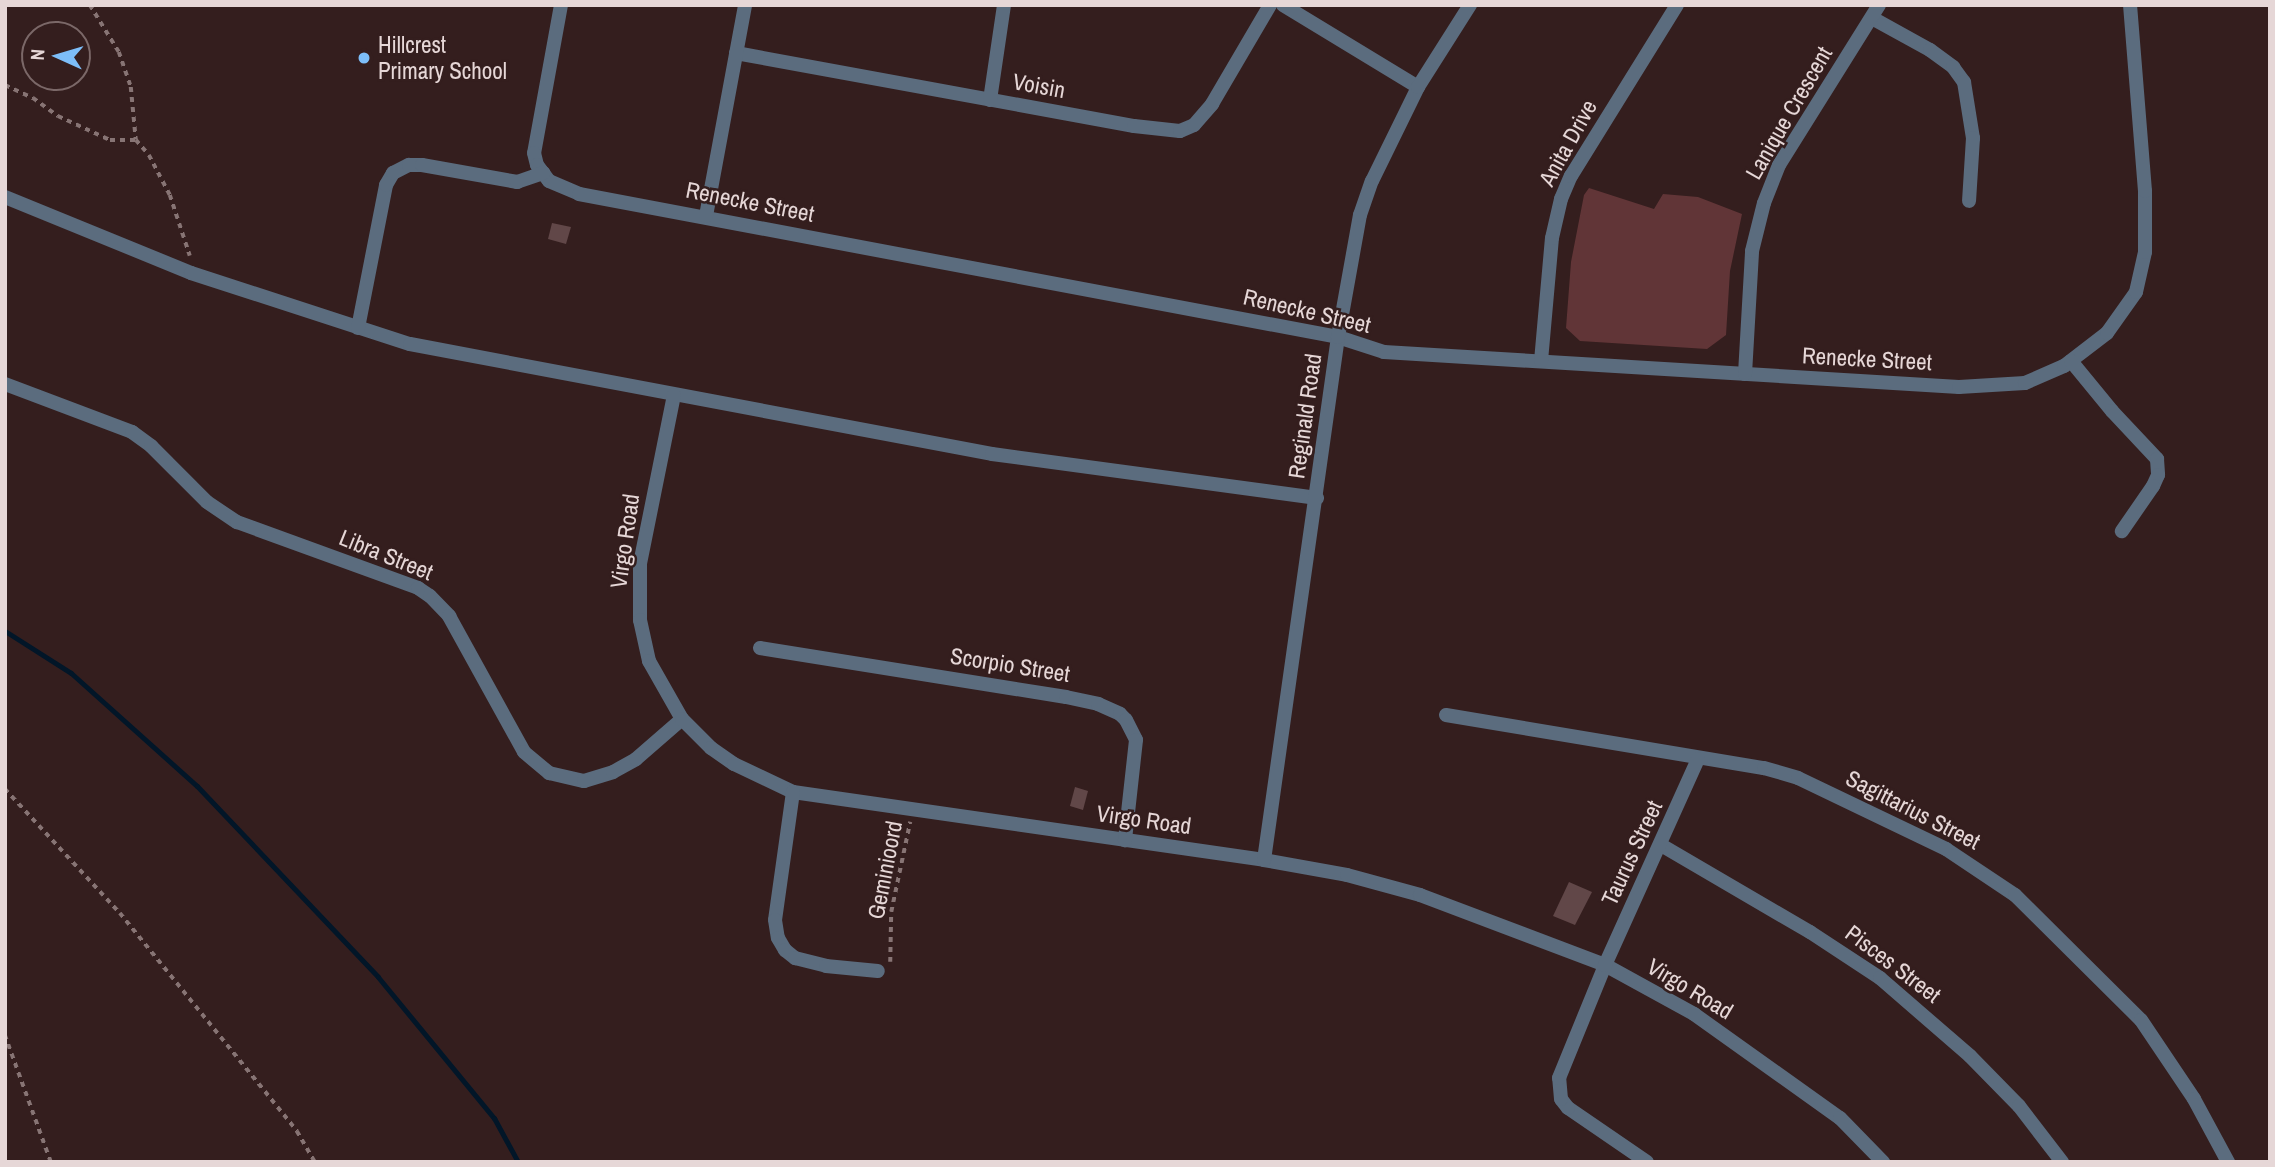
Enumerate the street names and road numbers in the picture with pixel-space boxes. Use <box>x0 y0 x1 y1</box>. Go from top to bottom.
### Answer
street label: Lanique Crescent <box>1740 42 1838 184</box>
street label: Voisin <box>1011 68 1067 104</box>
street label: Anita Drive <box>1533 95 1603 191</box>
street label: Renecke Street <box>684 176 816 228</box>
street label: Renecke Street <box>1241 283 1373 339</box>
street label: Renecke Street <box>1801 342 1933 376</box>
street label: Reginald Road <box>1283 352 1327 480</box>
street label: Virgo Road <box>605 492 645 590</box>
street label: Libra Street <box>335 524 437 586</box>
street label: Scorpio Street <box>948 642 1072 688</box>
street label: Sagittarius Street <box>1841 764 1985 856</box>
street label: Taurus Street <box>1596 796 1668 910</box>
street label: Virgo Road <box>1095 800 1193 840</box>
street label: Geminioord <box>862 818 908 922</box>
street label: Pisces Street <box>1840 919 1946 1009</box>
street label: Virgo Road <box>1642 953 1738 1025</box>

